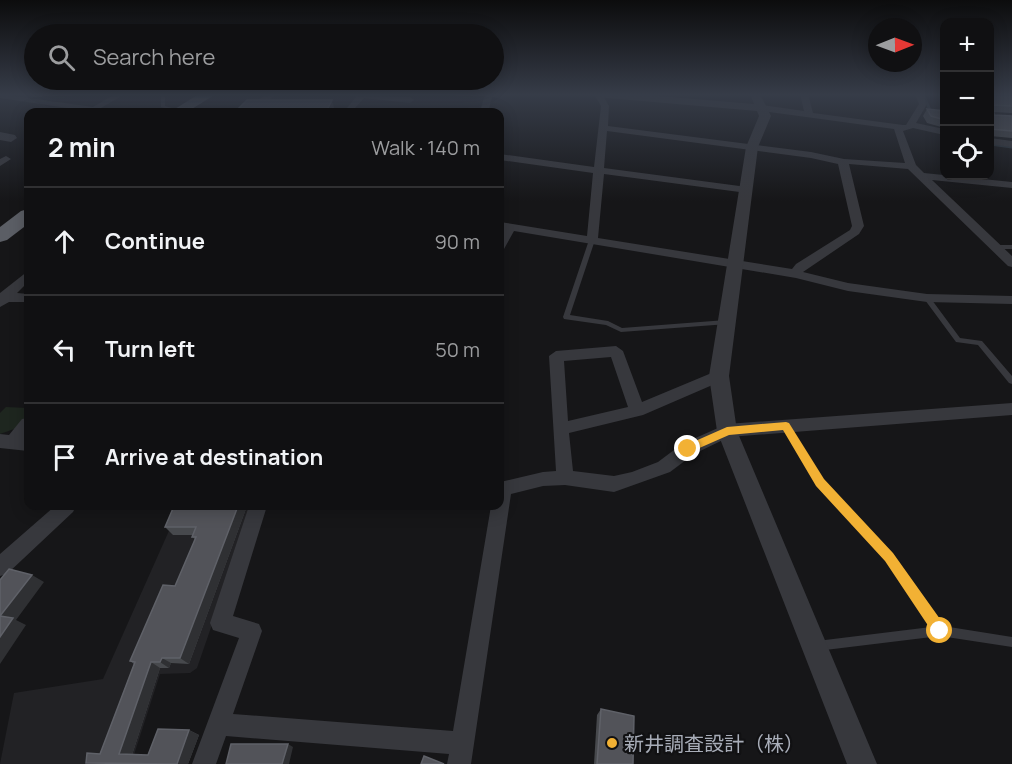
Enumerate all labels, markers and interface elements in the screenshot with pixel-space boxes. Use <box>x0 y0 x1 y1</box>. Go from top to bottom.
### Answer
north arrow <box>868 18 922 72</box>
map controls <box>940 18 994 180</box>
button: + <box>940 18 994 72</box>
search box <box>24 24 504 90</box>
icon: search <box>45 41 78 74</box>
text: Search here <box>93 42 215 72</box>
button: − <box>940 72 994 126</box>
button: locate <box>940 126 994 180</box>
text: 2 min <box>48 129 116 165</box>
text: Walk · 140 m <box>371 134 480 161</box>
icon: ahead <box>48 225 81 258</box>
text: Continue <box>105 226 205 256</box>
text: 90 m <box>434 228 480 255</box>
icon: left <box>48 333 81 366</box>
text: Turn left <box>105 334 195 364</box>
text: 50 m <box>435 336 480 363</box>
route end <box>674 435 700 461</box>
icon: arrive <box>48 441 81 474</box>
text: Arrive at destination <box>105 442 323 472</box>
route start <box>926 617 952 643</box>
place label: 新井調査設計（株） <box>624 730 804 757</box>
marker: 新井調査設計（株） <box>605 736 619 750</box>

